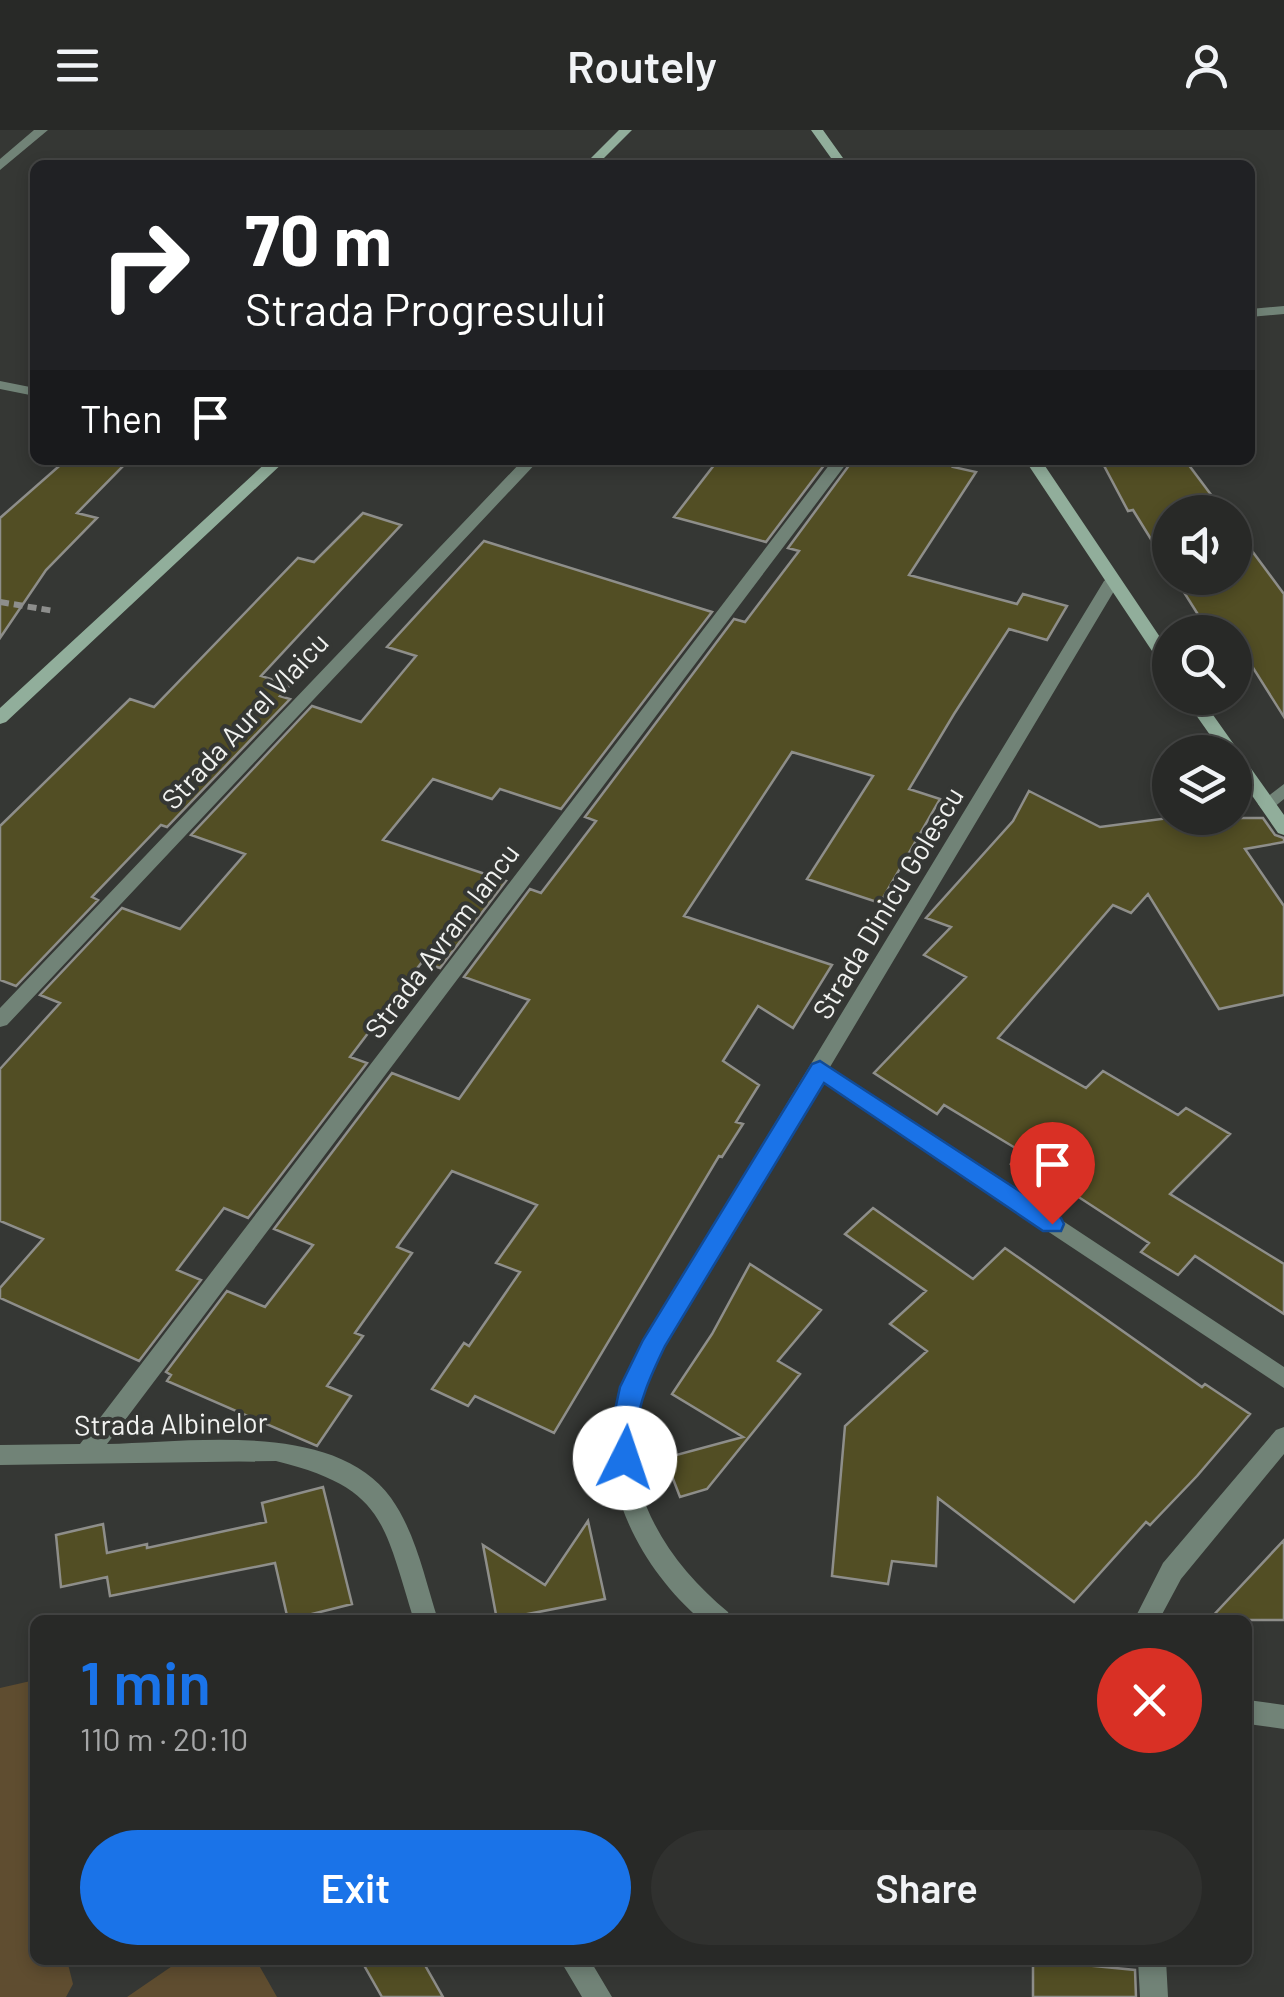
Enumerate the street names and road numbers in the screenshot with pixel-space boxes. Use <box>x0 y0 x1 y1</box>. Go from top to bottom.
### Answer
street label: Strada Aurel Vlaicu <box>154 625 335 816</box>
street label: Strada Dinicu Golescu <box>804 780 970 1025</box>
street label: Strada Avram Iancu <box>357 836 525 1044</box>
street label: Strada Albinelor <box>74 1404 268 1442</box>

